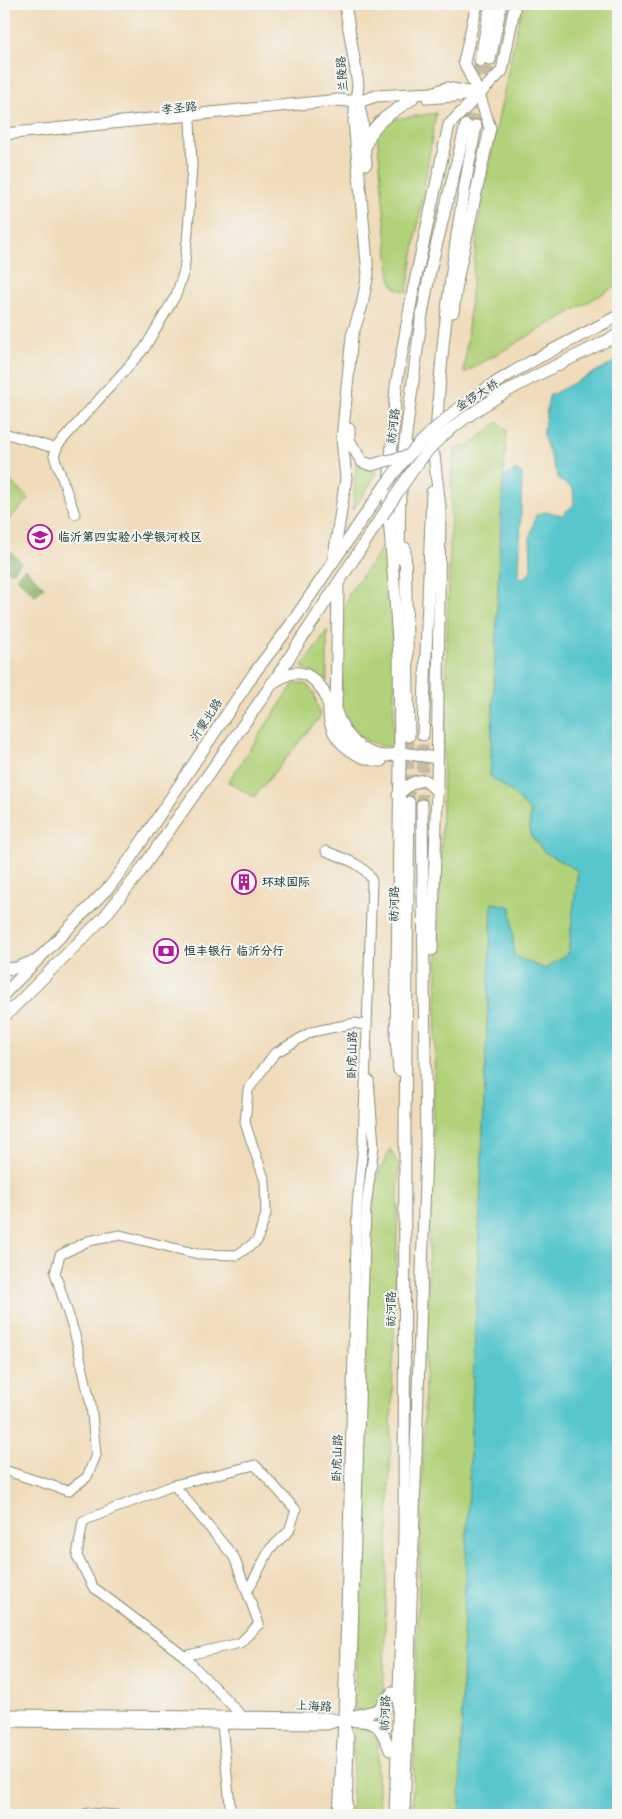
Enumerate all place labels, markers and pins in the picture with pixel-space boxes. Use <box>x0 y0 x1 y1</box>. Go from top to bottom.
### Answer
school or university icon: 临沂第四实验小学银河校区 <box>27 524 53 550</box>
place label: 临沂第四实验小学银河校区 <box>58 529 202 545</box>
building icon: 环球国际 <box>231 869 257 895</box>
place label: 环球国际 <box>262 874 310 890</box>
bank icon: 恒丰银行 临沂分行 <box>153 938 179 964</box>
place label: 恒丰银行 临沂分行 <box>184 943 284 959</box>

